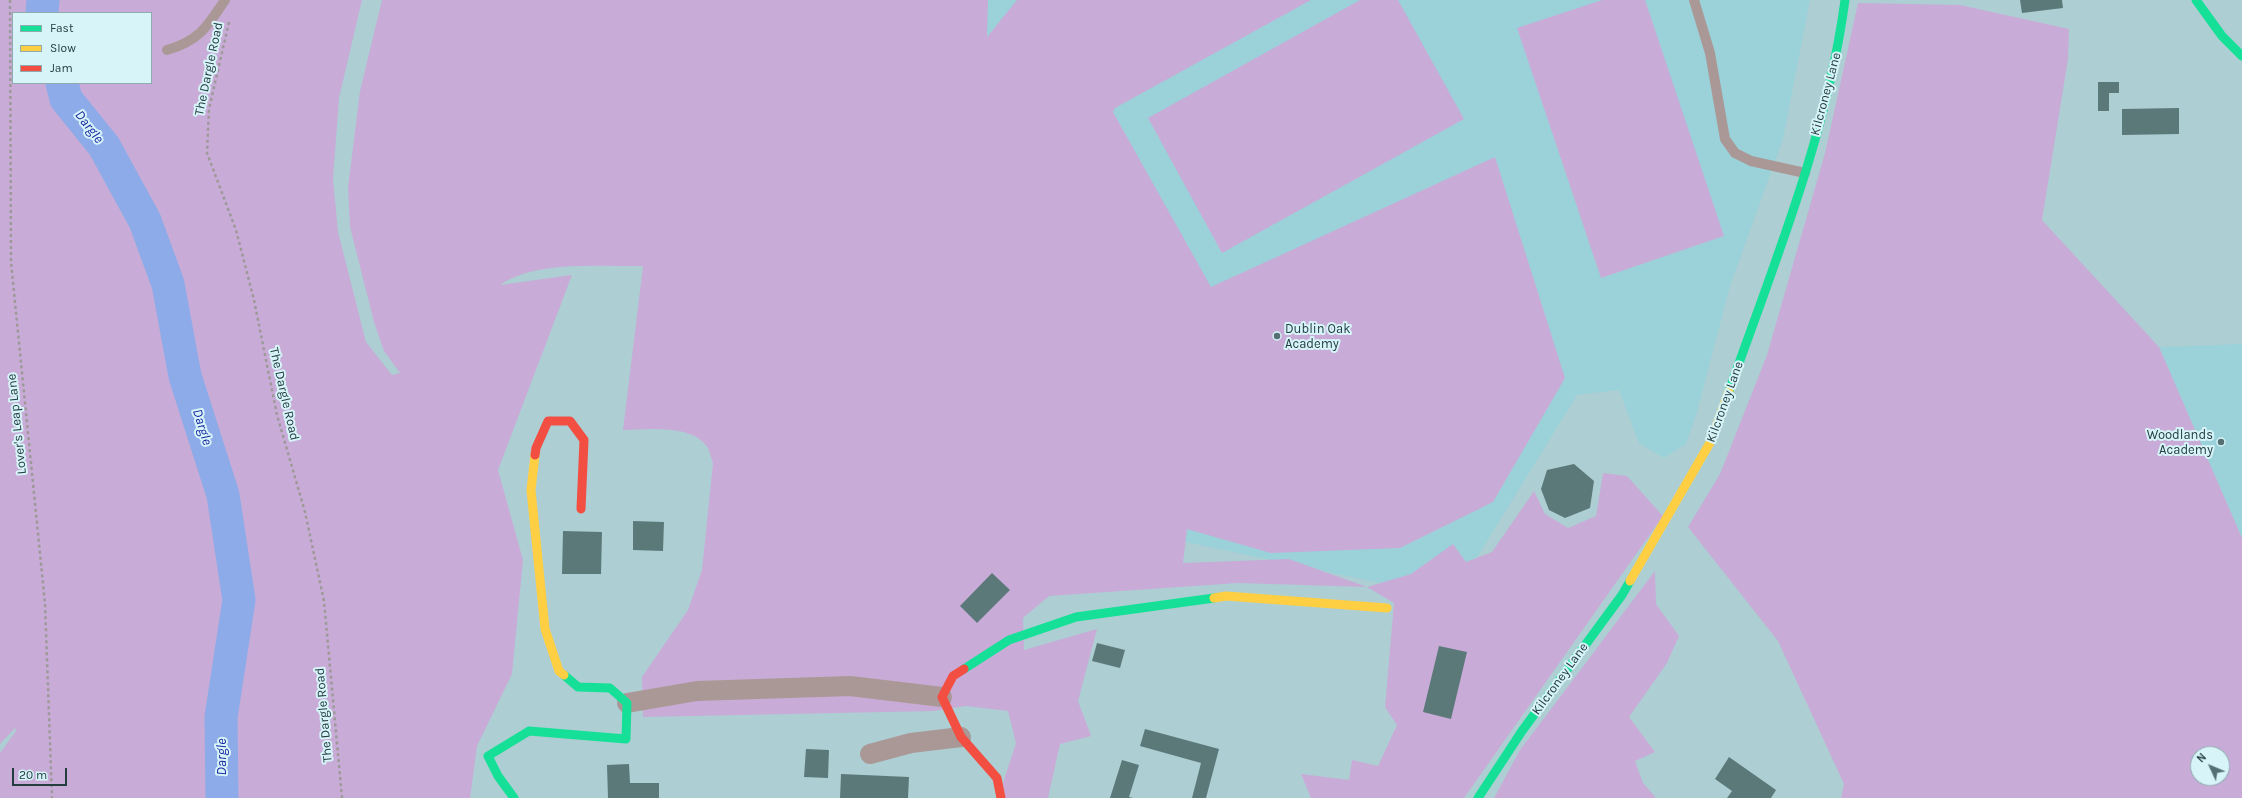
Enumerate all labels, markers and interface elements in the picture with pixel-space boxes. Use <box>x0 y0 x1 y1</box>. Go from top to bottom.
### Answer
legend <box>12 12 152 84</box>
text: Fast <box>50 21 73 35</box>
street label: The Dargle Road <box>191 21 227 117</box>
text: Slow <box>50 41 76 55</box>
street label: Kilcroney Lane <box>1807 51 1845 137</box>
text: Jam <box>50 61 73 75</box>
water label: Dargle <box>71 107 107 147</box>
place label: Dublin Oak Academy <box>1285 321 1350 352</box>
marker: Dublin Oak Academy <box>1272 331 1282 341</box>
street label: The Dargle Road <box>266 346 302 442</box>
street label: Kilcroney Lane <box>1703 359 1747 445</box>
street label: Lover's Leap Lane <box>4 373 30 475</box>
water label: Dargle <box>189 407 215 447</box>
place label: Woodlands Academy <box>2147 427 2213 458</box>
marker: Woodlands Academy <box>2216 437 2226 447</box>
street label: Kilcroney Lane <box>1529 640 1591 718</box>
street label: The Dargle Road <box>312 667 336 763</box>
water label: Dargle <box>214 738 230 776</box>
north arrow <box>2190 746 2230 786</box>
text: N <box>2194 751 2209 765</box>
scale bar <box>14 760 69 786</box>
text: 20 m <box>19 768 47 782</box>

